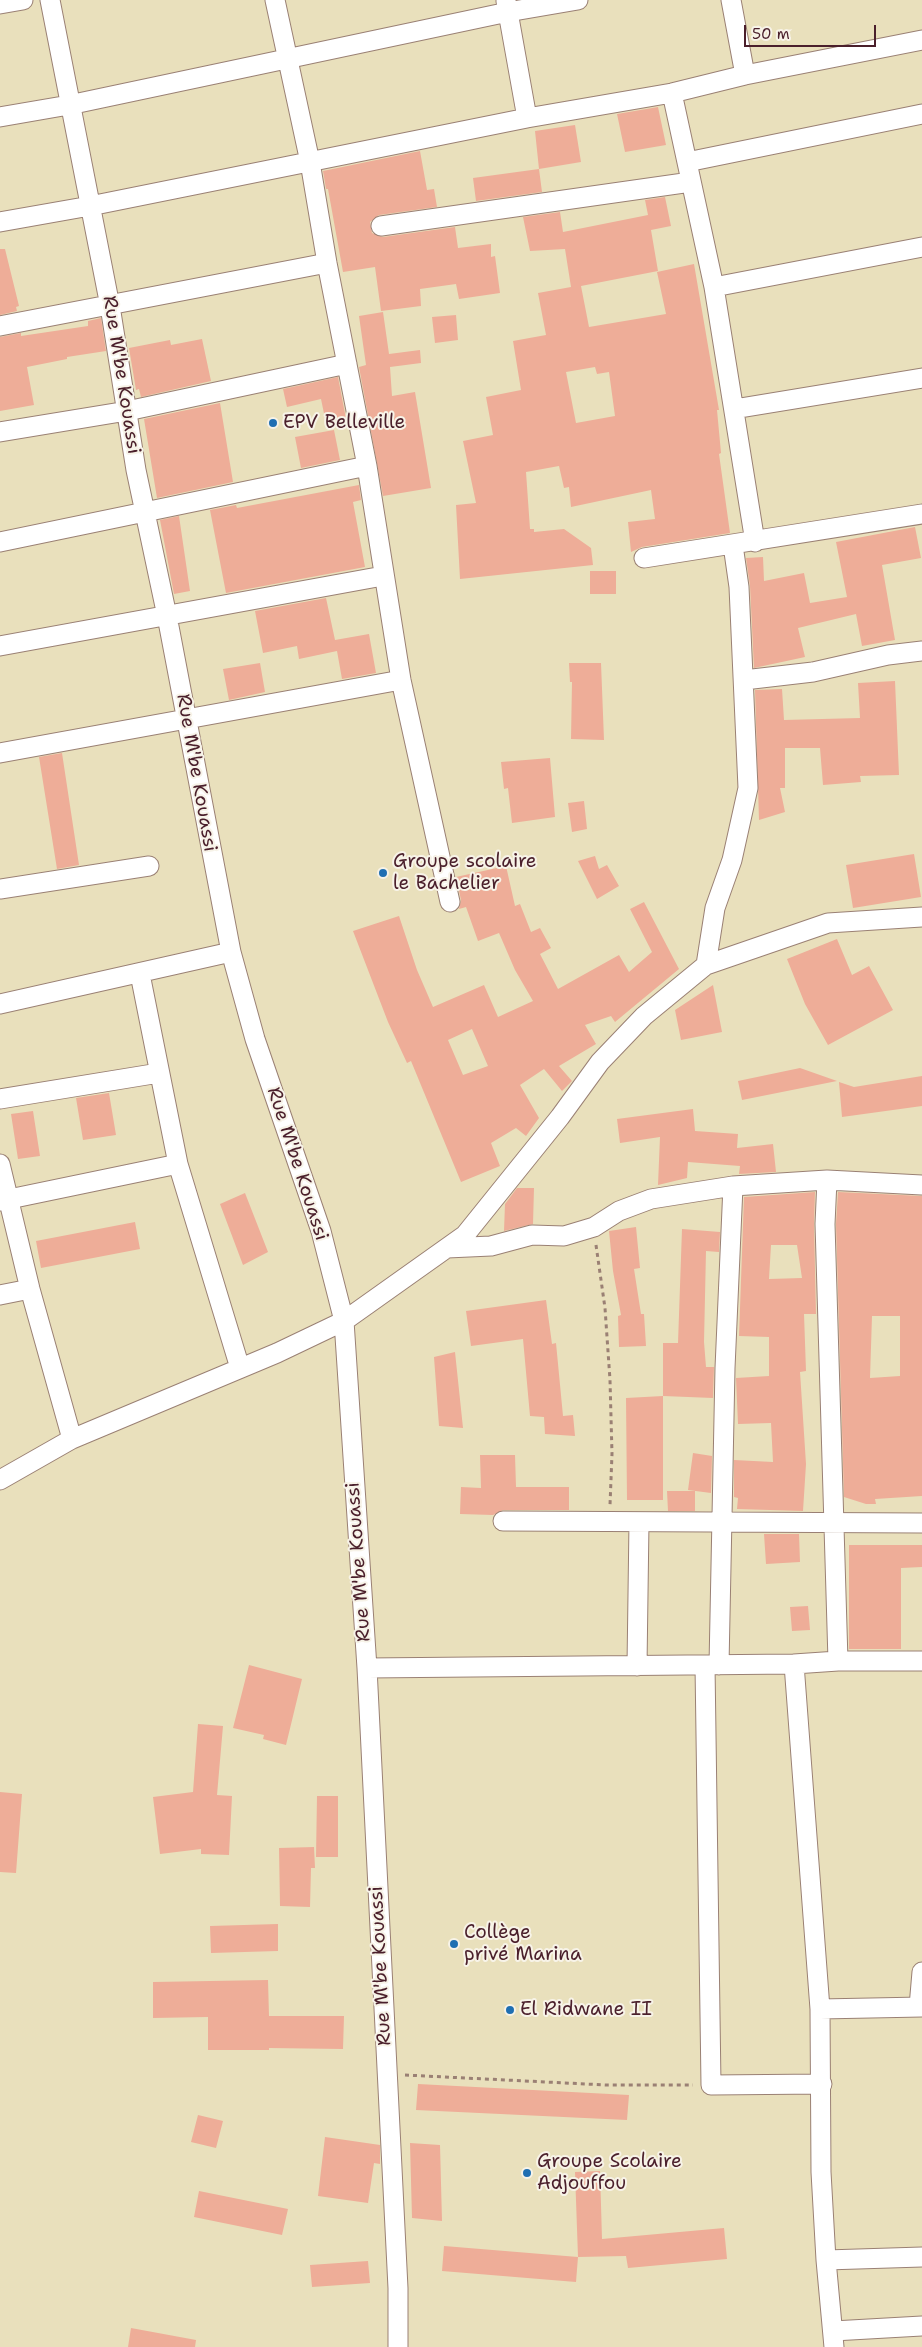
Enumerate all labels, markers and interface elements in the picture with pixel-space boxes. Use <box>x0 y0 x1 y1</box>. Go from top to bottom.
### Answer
scale bar <box>747 15 880 47</box>
text: 50 m <box>752 24 790 44</box>
street label: Rue M'be Kouassi <box>97 294 145 456</box>
place label: EPV Belleville <box>283 412 405 434</box>
marker: EPV Belleville <box>267 417 279 429</box>
street label: Rue M'be Kouassi <box>171 692 221 854</box>
place label: Groupe scolaire le Bachelier <box>393 851 537 895</box>
marker: Groupe scolaire le Bachelier <box>377 867 389 879</box>
street label: Rue M'be Kouassi <box>261 1084 333 1244</box>
street label: Rue M'be Kouassi <box>342 1481 376 1643</box>
street label: Rue M'be Kouassi <box>365 1886 397 2046</box>
place label: Collège privé Marina <box>464 1922 582 1966</box>
marker: Collège privé Marina <box>448 1938 460 1950</box>
place label: El Ridwane II <box>520 1999 652 2021</box>
marker: El Ridwane II <box>504 2004 516 2016</box>
place label: Groupe Scolaire Adjouffou <box>537 2151 682 2195</box>
marker: Groupe Scolaire Adjouffou <box>521 2167 533 2179</box>

